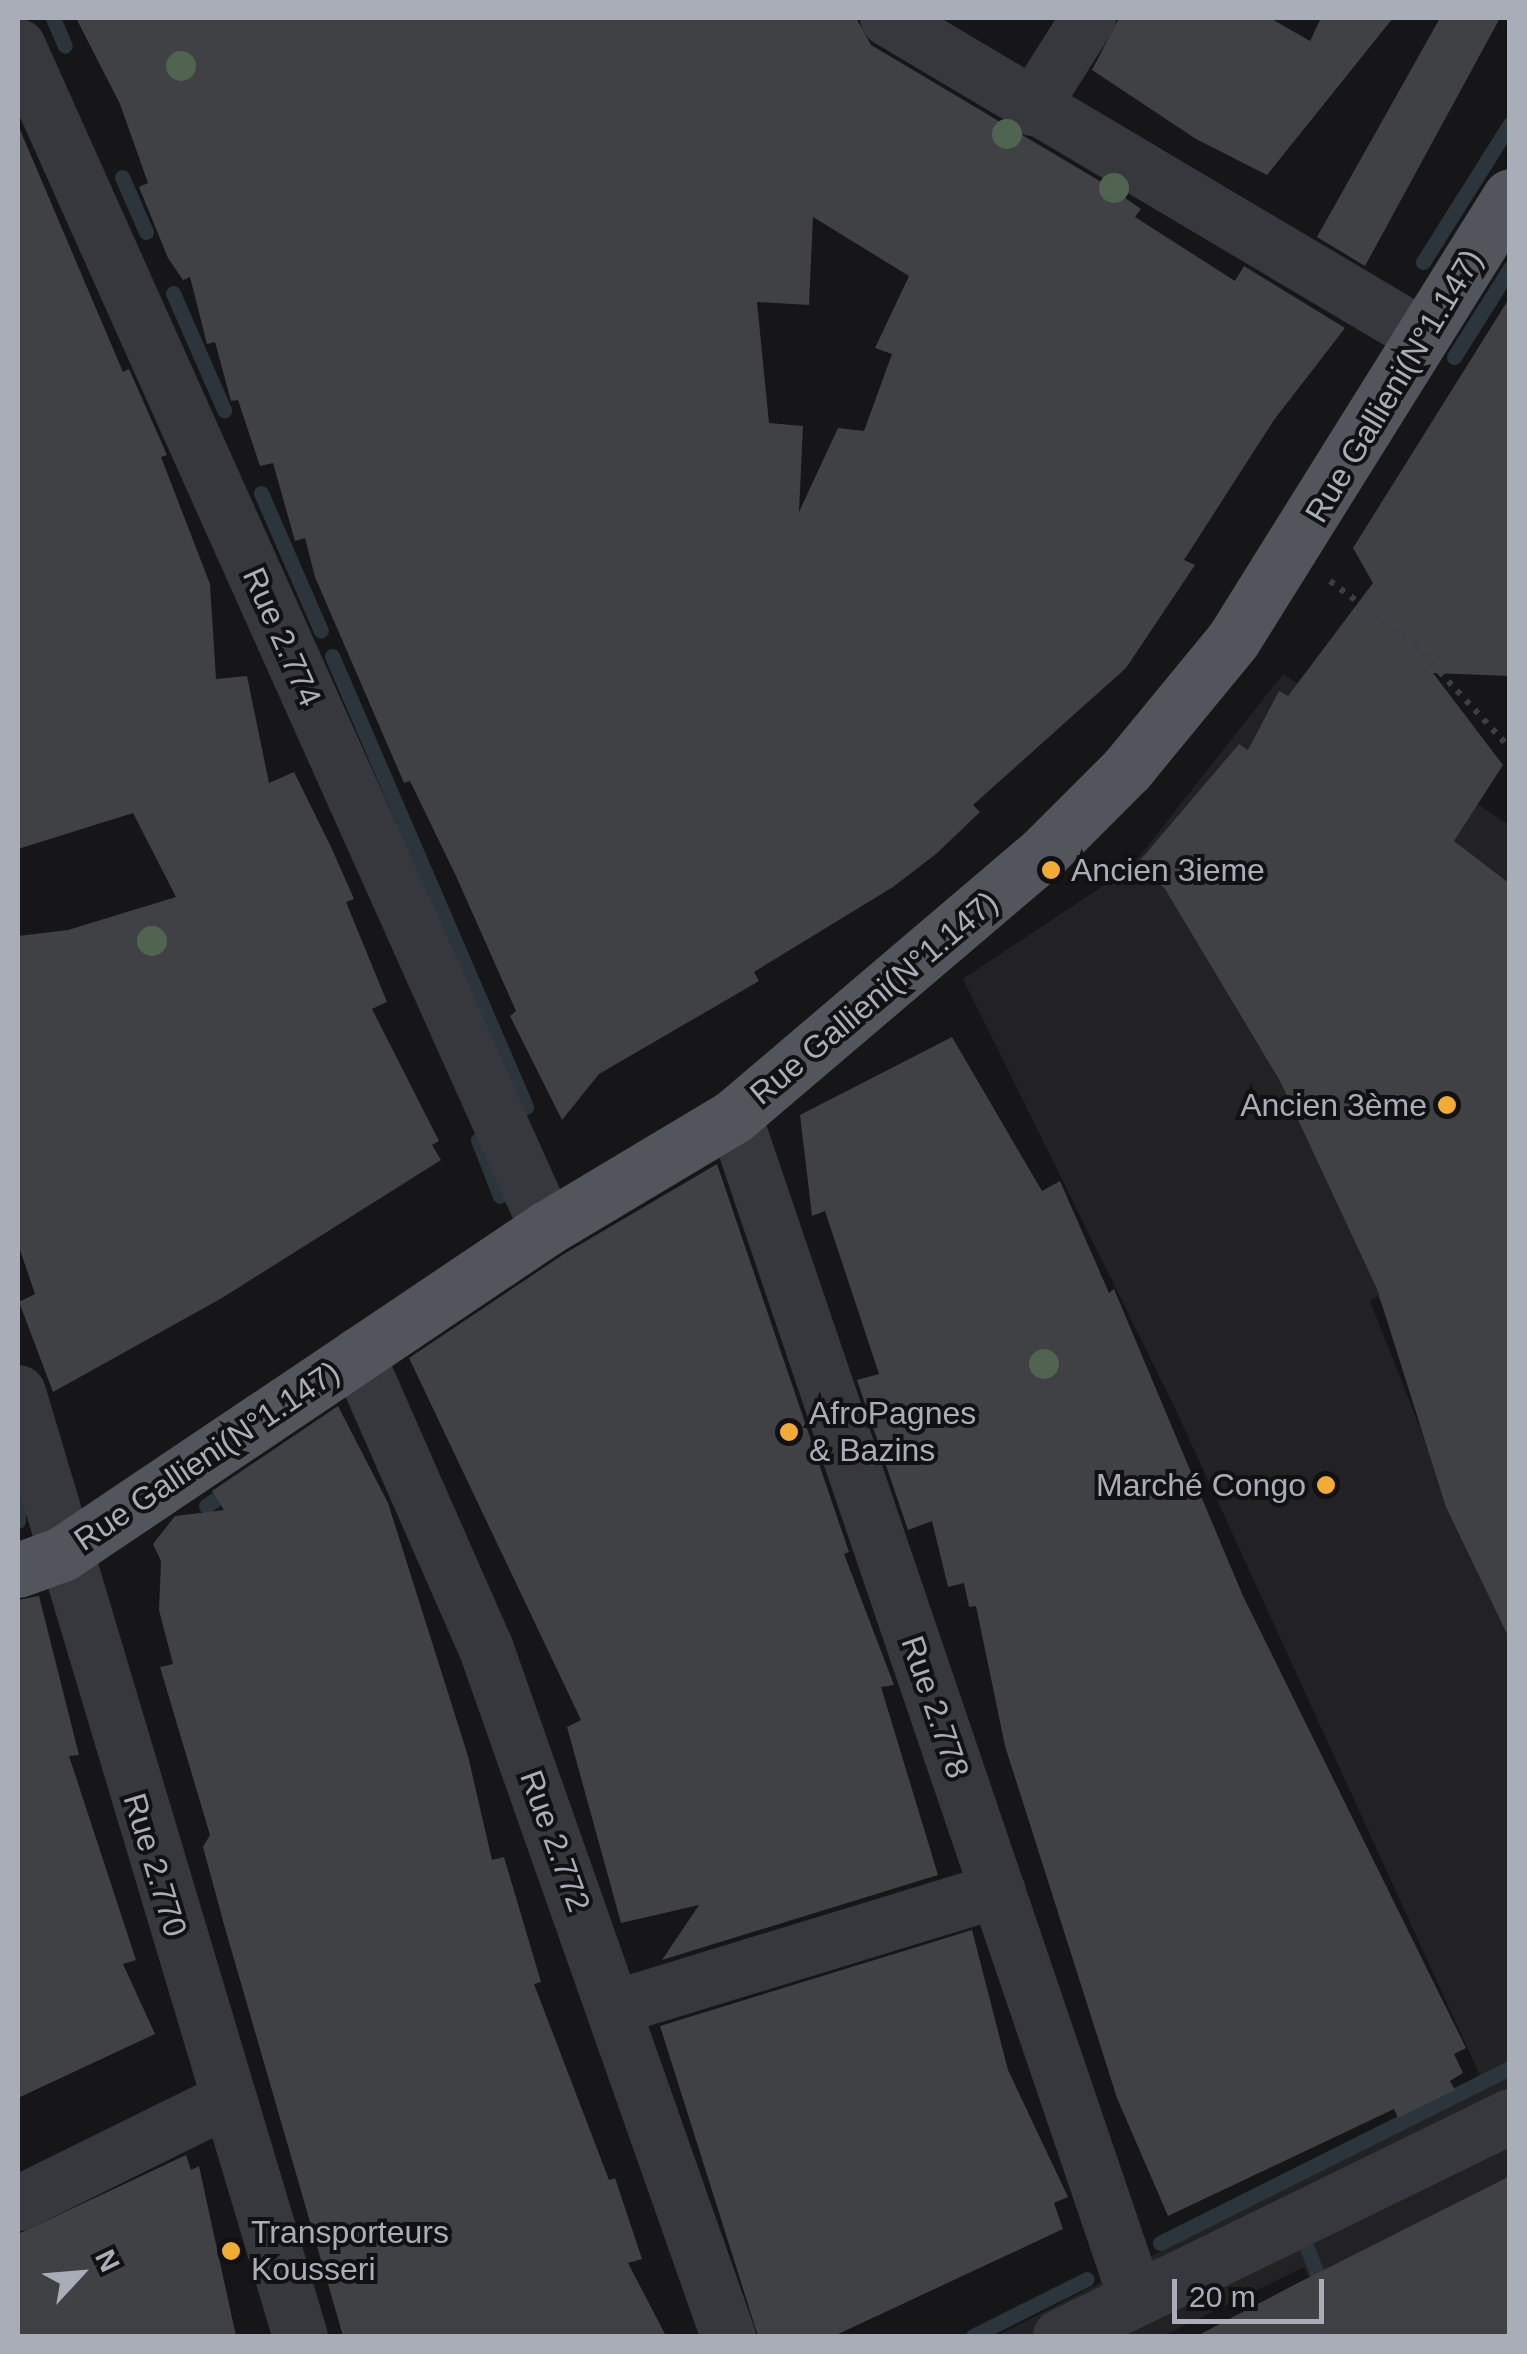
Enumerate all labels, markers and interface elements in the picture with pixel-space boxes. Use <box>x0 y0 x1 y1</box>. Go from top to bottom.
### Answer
street label: Rue Gallieni(N°1.147) <box>1297 243 1491 529</box>
street label: Rue 2.774 <box>234 562 330 712</box>
place label: Ancien 3ieme <box>1071 851 1265 889</box>
marker: Ancien 3ieme <box>1040 859 1062 881</box>
street label: Rue Gallieni(N°1.147) <box>742 883 1006 1113</box>
place label: Ancien 3ème <box>1240 1086 1427 1124</box>
marker: Ancien 3ème <box>1436 1094 1458 1116</box>
street label: Rue Gallieni(N°1.147) <box>67 1353 347 1559</box>
place label: AfroPagnes & Bazins <box>809 1395 976 1470</box>
marker: AfroPagnes & Bazins <box>778 1421 800 1443</box>
place label: Marché Congo <box>1096 1466 1306 1504</box>
marker: Marché Congo <box>1315 1474 1337 1496</box>
street label: Rue 2.778 <box>893 1631 977 1783</box>
street label: Rue 2.772 <box>512 1765 598 1917</box>
street label: Rue 2.770 <box>115 1789 195 1941</box>
place label: Transporteurs Kousseri <box>251 2214 449 2289</box>
north arrow <box>30 2224 130 2324</box>
marker: Transporteurs Kousseri <box>220 2240 242 2262</box>
text: N <box>89 2245 126 2277</box>
scale bar <box>1177 2259 1330 2321</box>
text: 20 m <box>1189 2280 1256 2313</box>

